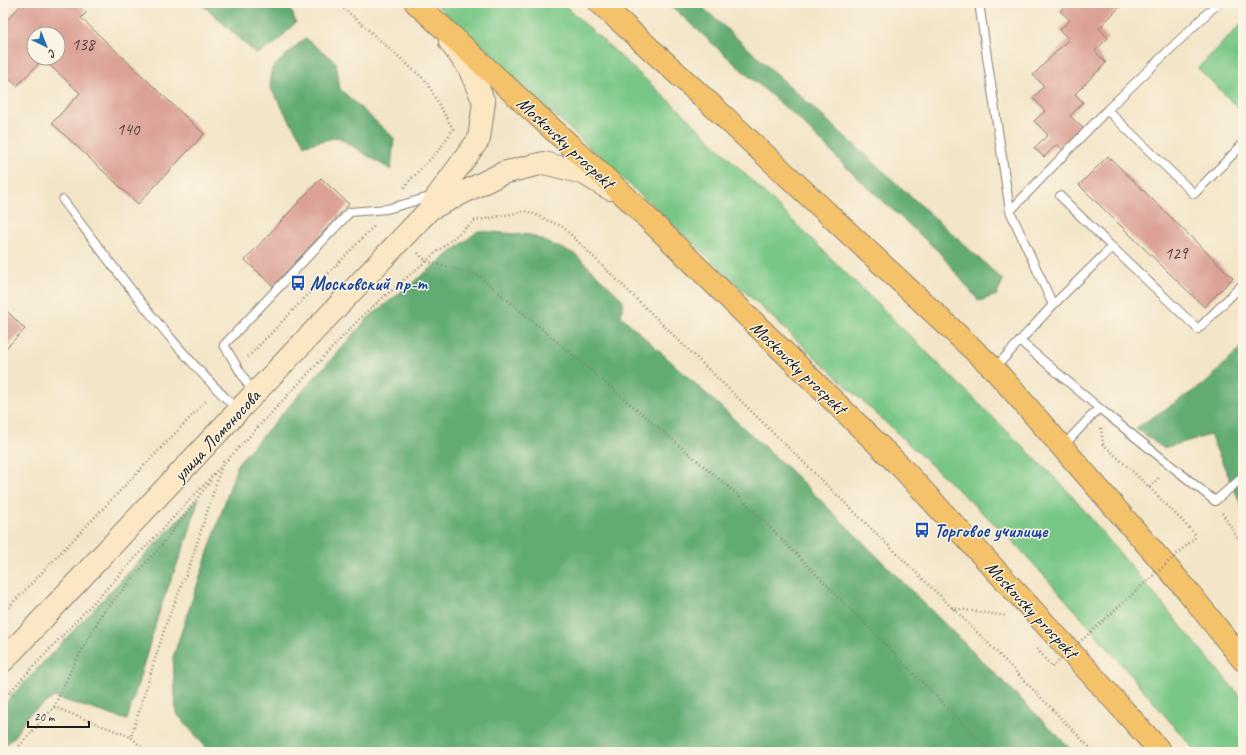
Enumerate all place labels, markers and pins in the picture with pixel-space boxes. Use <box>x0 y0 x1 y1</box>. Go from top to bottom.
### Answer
place label: Московский пр-т <box>310 272 428 296</box>
bus stop icon: Московский пр-т <box>289 274 307 292</box>
place label: Торговое училище <box>934 519 1049 543</box>
bus stop icon: Торговое училище <box>913 521 931 539</box>

